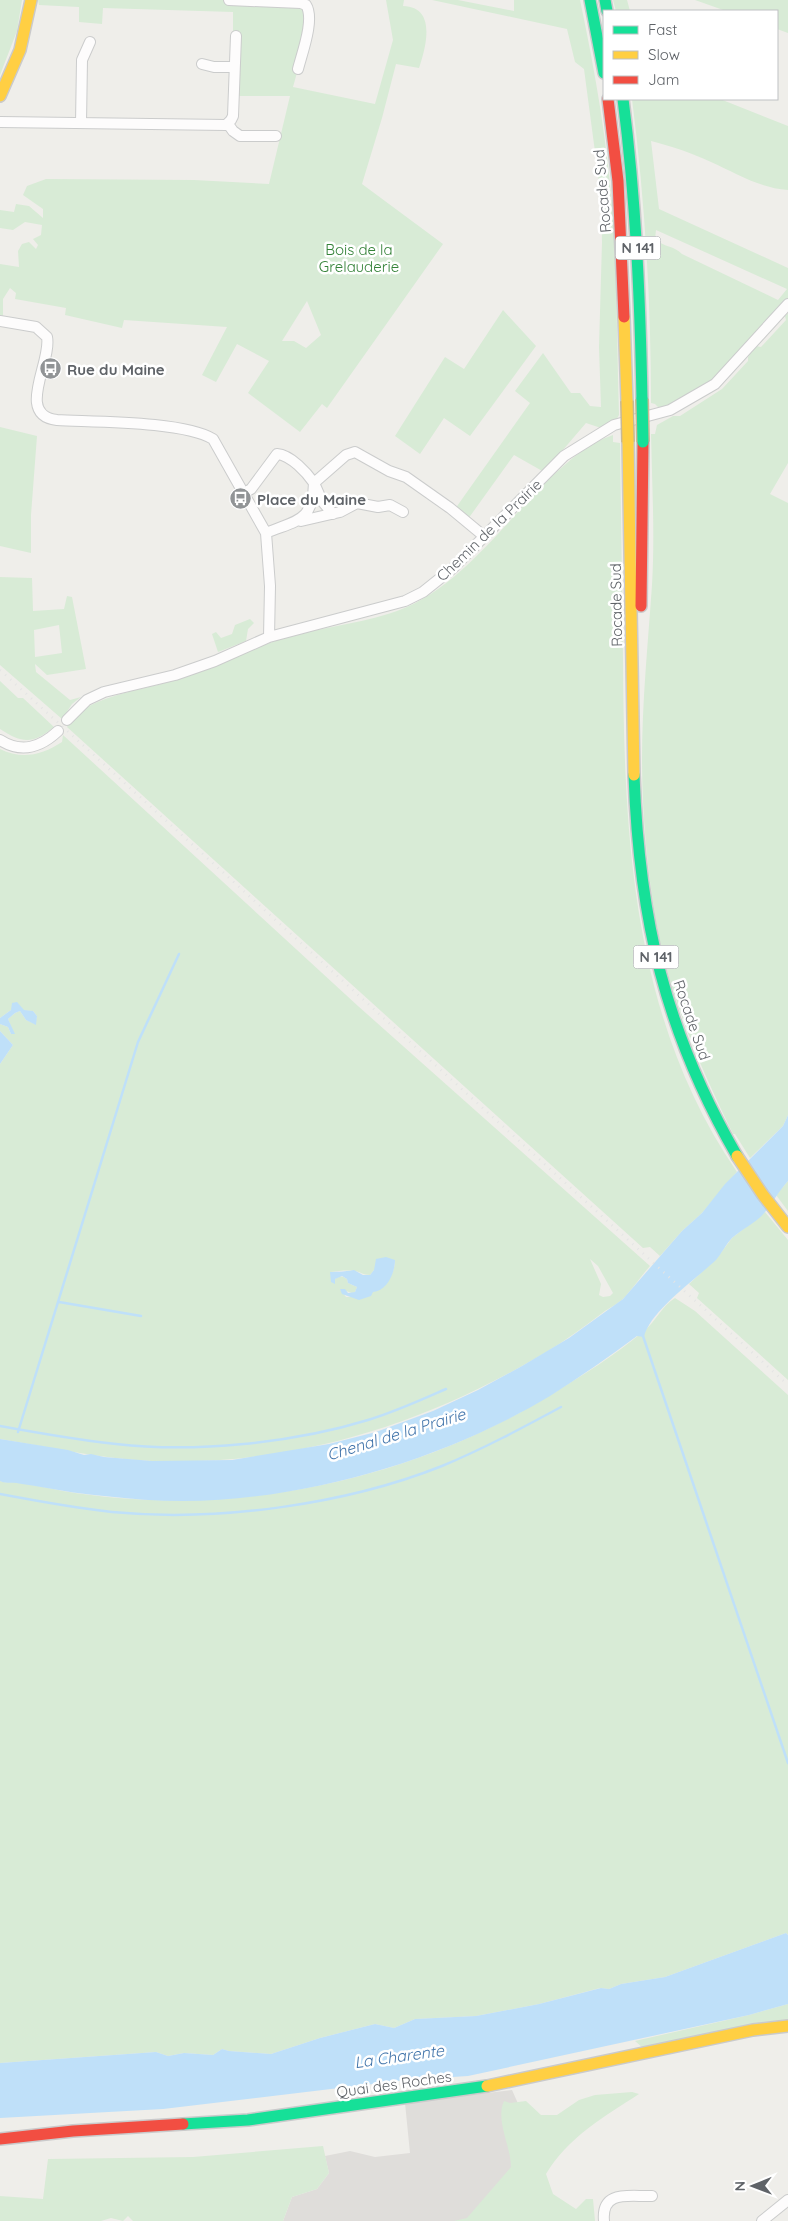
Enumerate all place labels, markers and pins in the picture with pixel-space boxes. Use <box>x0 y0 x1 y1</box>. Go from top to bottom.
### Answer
bus stop icon: Rue du Maine <box>39 357 63 381</box>
place label: Rue du Maine <box>67 360 165 379</box>
bus stop icon: Place du Maine <box>229 487 253 511</box>
place label: Place du Maine <box>257 490 366 509</box>

